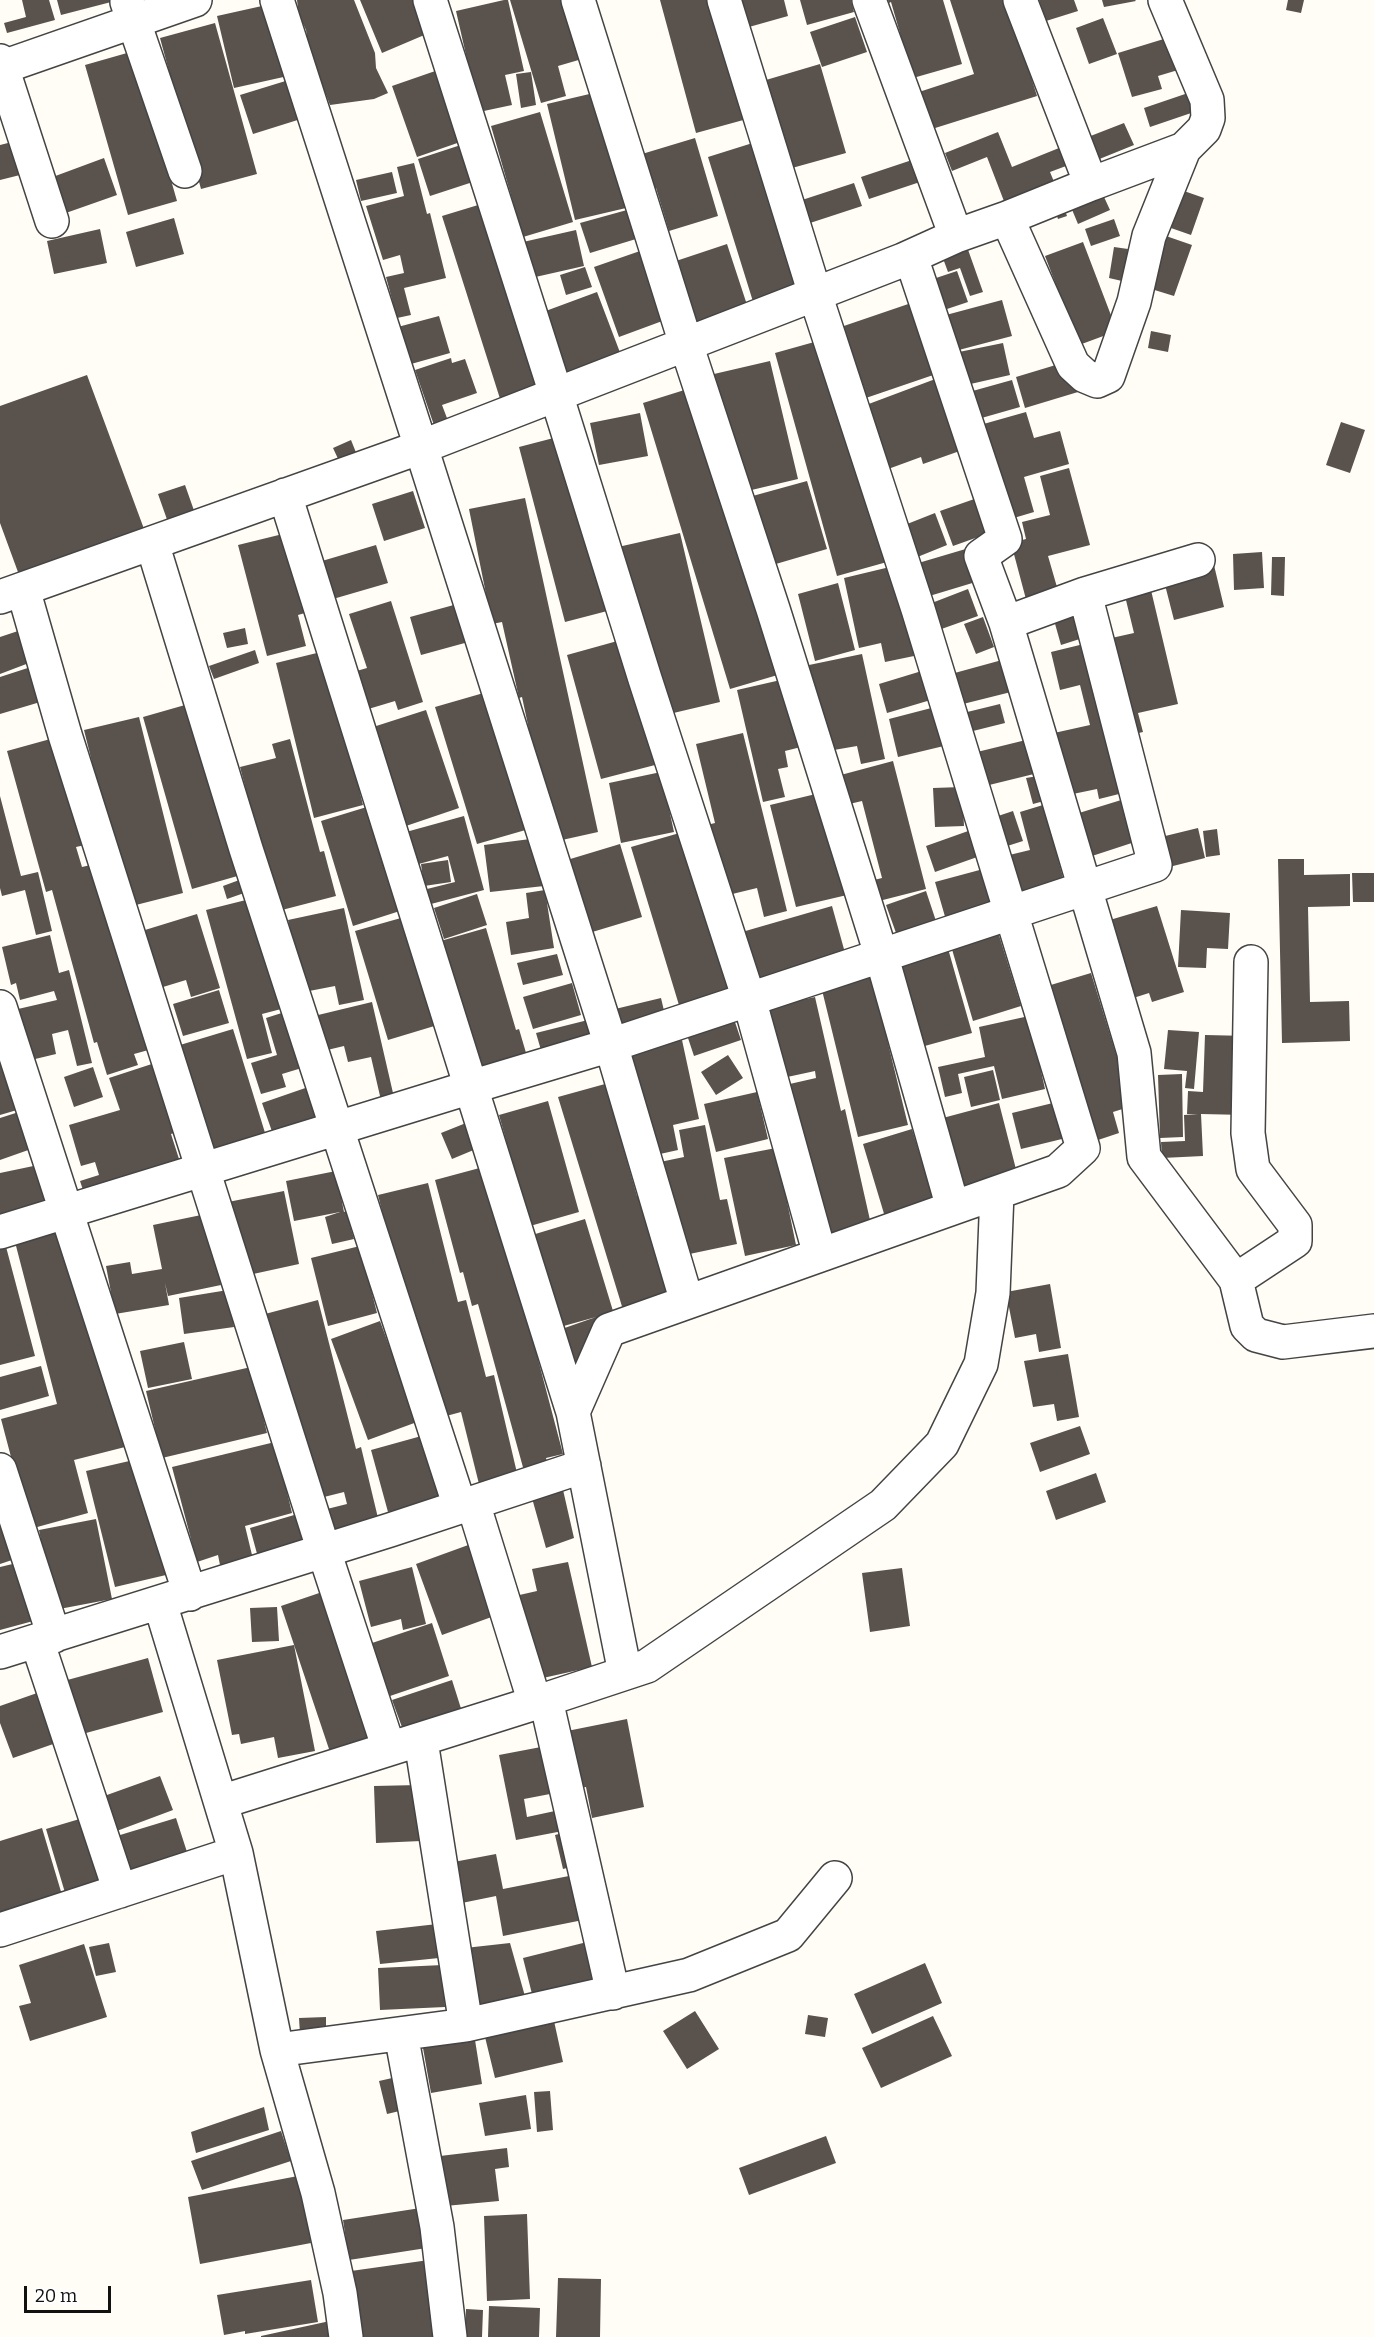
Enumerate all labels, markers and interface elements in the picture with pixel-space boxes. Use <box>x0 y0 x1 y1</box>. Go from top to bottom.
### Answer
scale bar <box>27 2274 114 2312</box>
text: 20 m <box>35 2285 77 2307</box>

